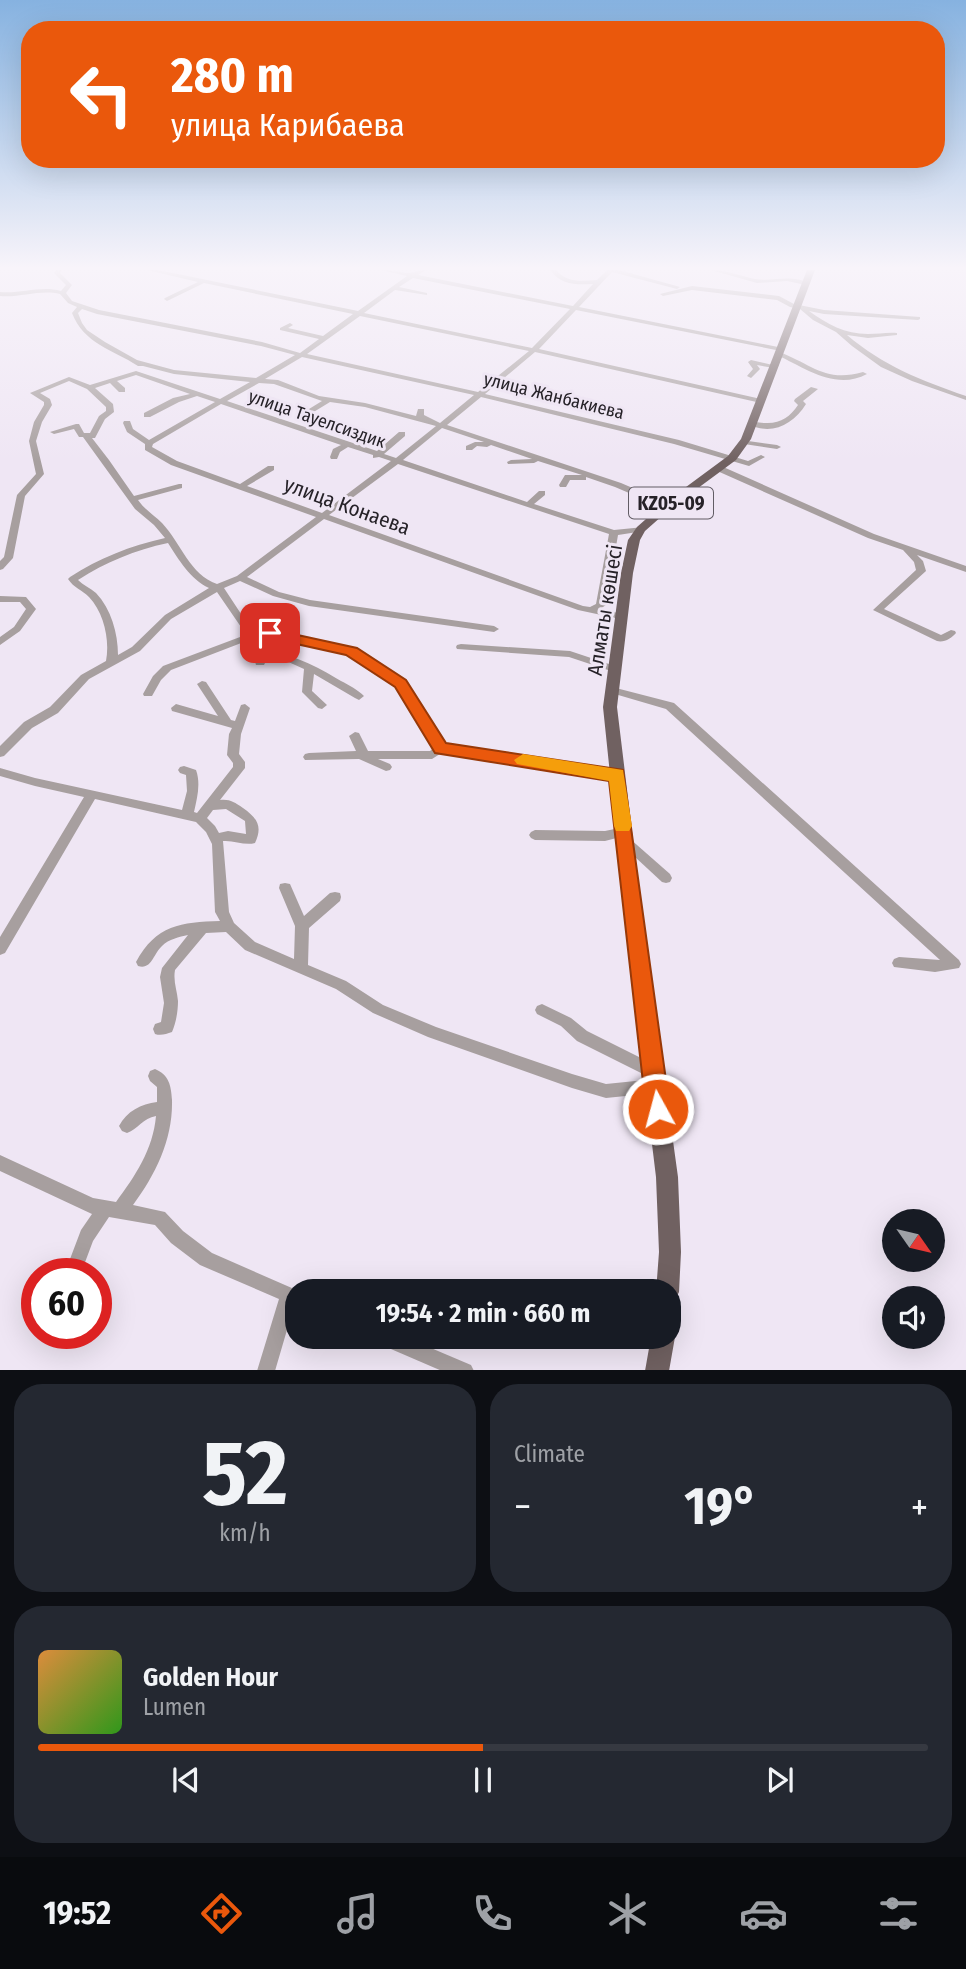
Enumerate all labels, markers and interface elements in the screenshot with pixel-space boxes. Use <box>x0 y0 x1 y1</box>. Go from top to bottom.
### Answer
text: 280 m <box>171 46 294 105</box>
icon: left <box>56 49 147 140</box>
text: улица Карибаева <box>171 106 405 144</box>
street label: улица Жанбакиева <box>482 368 627 424</box>
street label: улица Тауелсиздик <box>246 385 389 453</box>
street label: улица Конаева <box>281 471 413 541</box>
road number: KZ05-09 <box>629 488 713 518</box>
street label: Алматы көшесі <box>582 543 628 677</box>
pin <box>240 603 300 663</box>
icon: arrive <box>251 614 289 652</box>
position arrow <box>621 1072 695 1146</box>
north arrow <box>882 1209 945 1272</box>
map controls <box>882 1209 945 1349</box>
speed limit sign: 60 <box>21 1258 112 1349</box>
button: sound <box>882 1286 945 1349</box>
text: 19:54 · 2 min · 660 m <box>376 1298 590 1329</box>
text: 52 <box>202 1419 288 1528</box>
text: Climate <box>514 1440 585 1468</box>
text: 19° <box>684 1475 758 1538</box>
text: − <box>514 1484 531 1530</box>
text: + <box>911 1484 928 1530</box>
text: km/h <box>219 1519 271 1547</box>
text: Golden Hour <box>143 1662 278 1693</box>
text: Lumen <box>143 1693 206 1721</box>
icon: previous <box>167 1761 205 1799</box>
icon: pause <box>464 1761 502 1799</box>
icon: next <box>761 1761 799 1799</box>
icon: directions <box>197 1889 246 1938</box>
icon: music <box>333 1889 382 1938</box>
icon: phone <box>468 1889 517 1938</box>
icon: climate <box>603 1889 652 1938</box>
icon: car <box>739 1889 788 1938</box>
icon: filters <box>874 1889 923 1938</box>
text: 19:52 <box>43 1894 111 1932</box>

